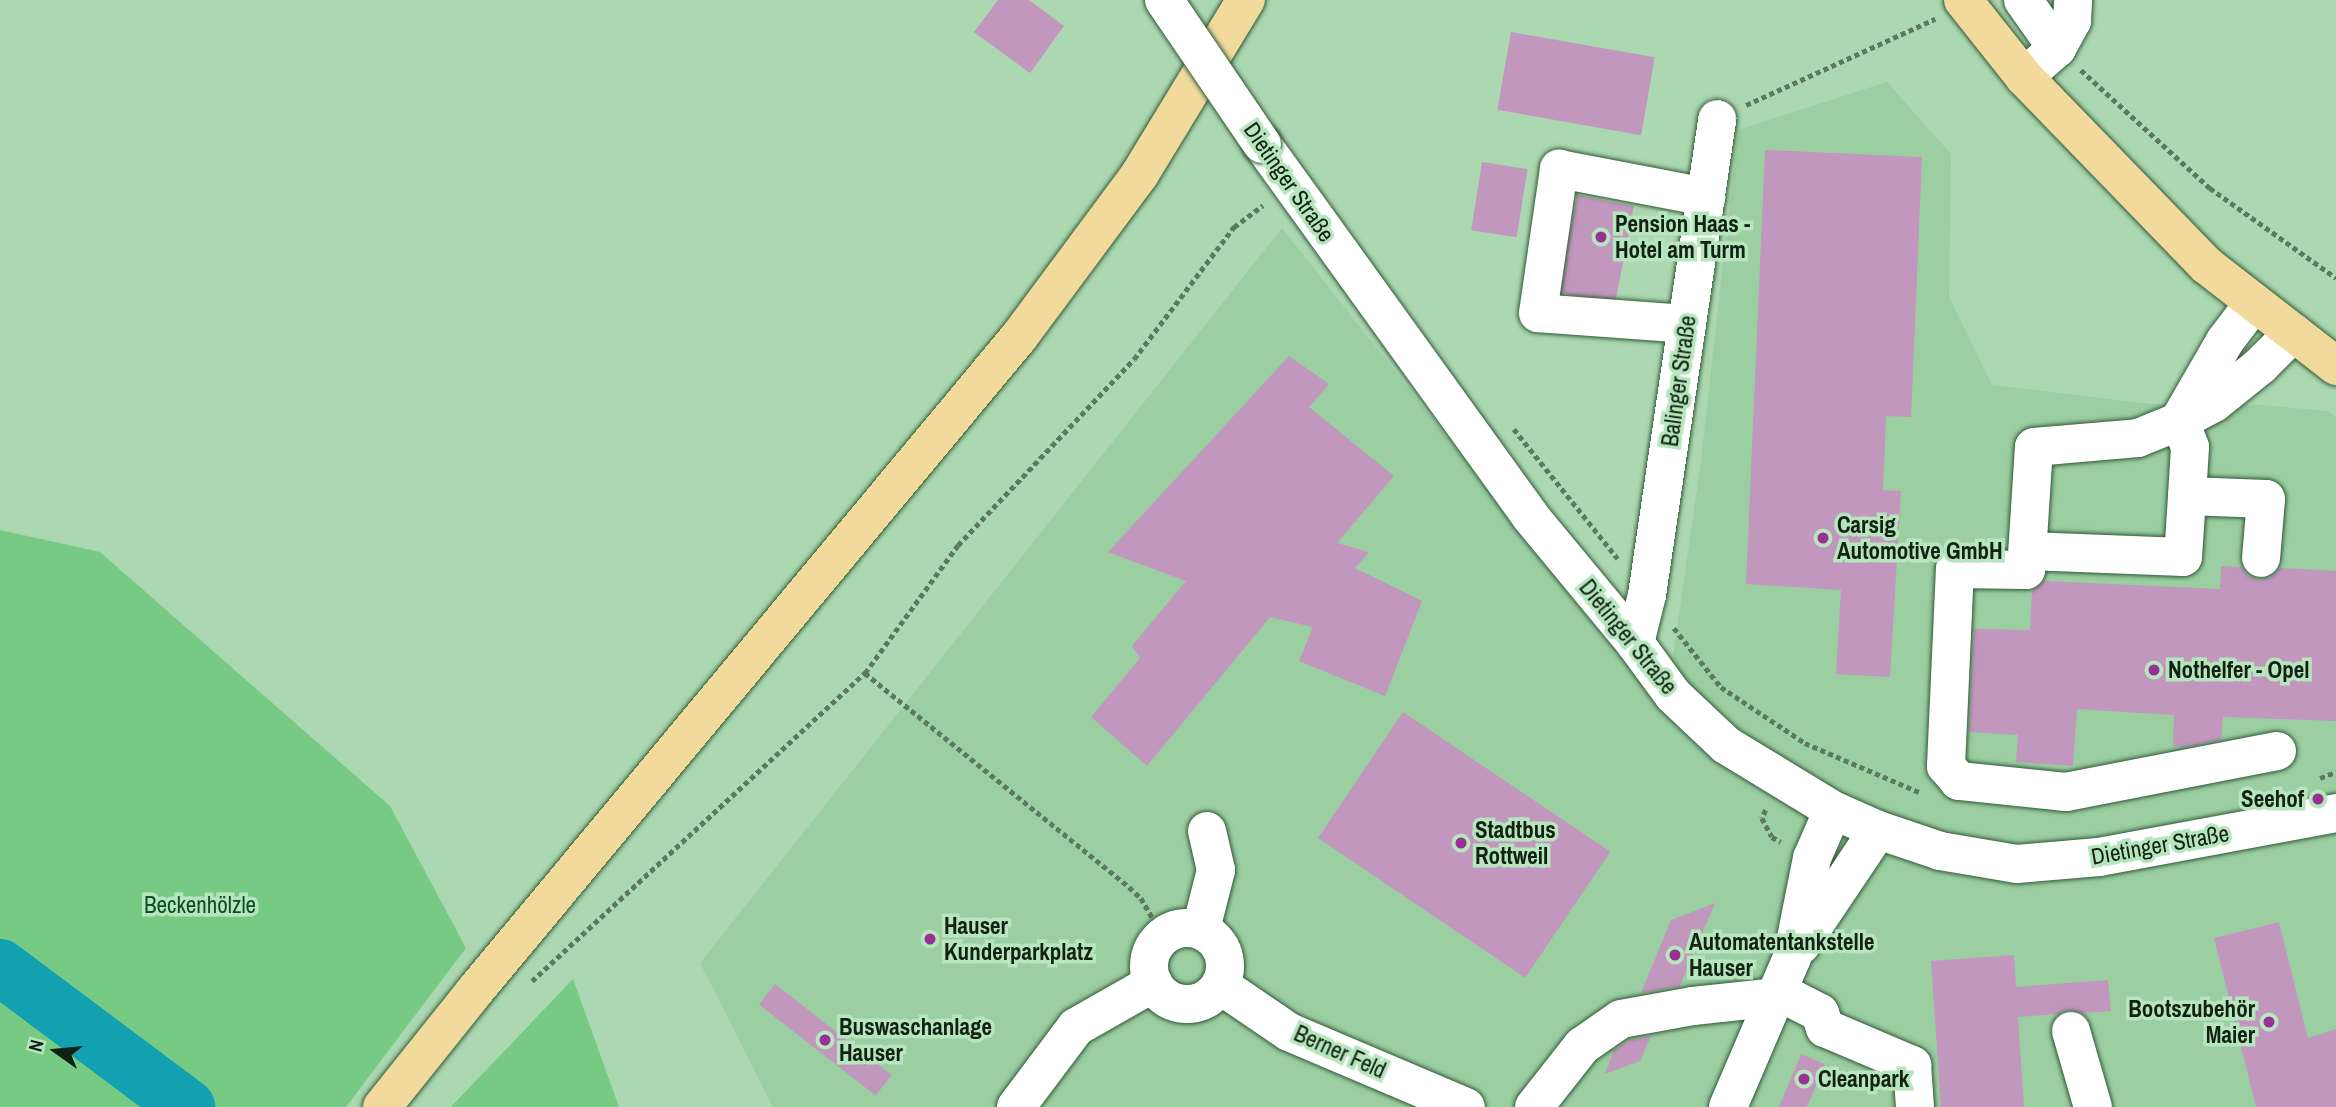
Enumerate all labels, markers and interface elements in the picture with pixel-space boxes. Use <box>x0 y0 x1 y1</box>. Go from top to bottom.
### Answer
street label: Dietinger Straße <box>1238 117 1340 247</box>
place label: Pension Haas - Hotel am Turm <box>1615 210 1750 264</box>
marker: Pension Haas - Hotel am Turm <box>1593 229 1609 245</box>
street label: Balinger Straße <box>1656 314 1702 448</box>
place label: Carsig Automotive GmbH <box>1837 511 2003 565</box>
marker: Carsig Automotive GmbH <box>1815 530 1831 546</box>
street label: Dietinger Straße <box>1573 574 1683 700</box>
place label: Nothelfer - Opel <box>2168 656 2309 684</box>
marker: Nothelfer - Opel <box>2146 662 2162 678</box>
place label: Seehof <box>2241 785 2304 813</box>
marker: Seehof <box>2310 791 2326 807</box>
place label: Stadtbus Rottweil <box>1475 816 1556 870</box>
street label: Dietinger Straße <box>2089 819 2231 871</box>
marker: Stadtbus Rottweil <box>1453 835 1469 851</box>
park label: Beckenhölzle <box>144 891 256 919</box>
place label: Hauser Kunderparkplatz <box>944 912 1093 966</box>
place label: Automatentankstelle Hauser <box>1689 928 1874 982</box>
marker: Hauser Kunderparkplatz <box>922 931 938 947</box>
marker: Automatentankstelle Hauser <box>1667 947 1683 963</box>
place label: Bootszubehör Maier <box>2128 995 2255 1049</box>
place label: Buswaschanlage Hauser <box>839 1013 992 1067</box>
marker: Bootszubehör Maier <box>2261 1014 2277 1030</box>
north arrow <box>21 1016 91 1086</box>
street label: Berner Feld <box>1290 1020 1390 1084</box>
marker: Buswaschanlage Hauser <box>817 1032 833 1048</box>
text: N <box>22 1037 50 1054</box>
place label: Cleanpark <box>1818 1065 1909 1093</box>
marker: Cleanpark <box>1796 1071 1812 1087</box>

